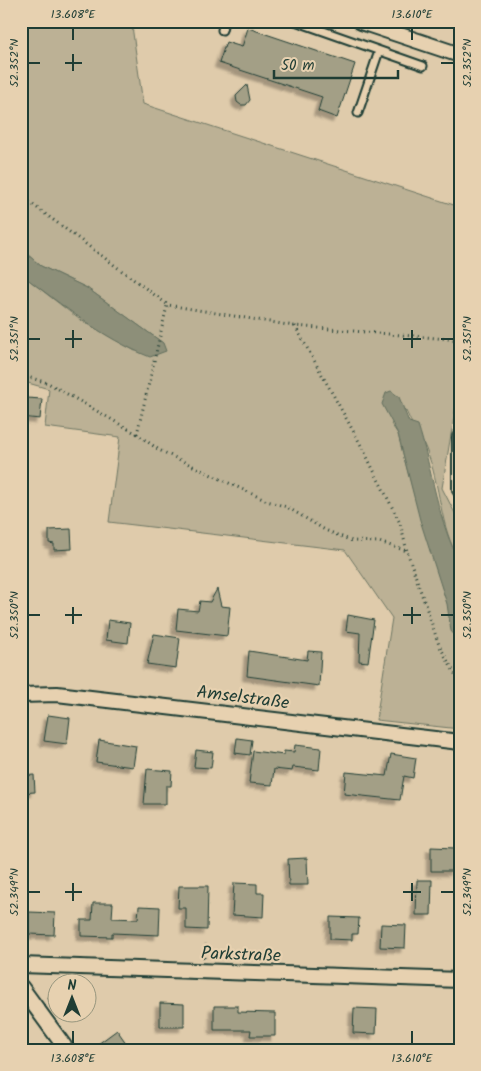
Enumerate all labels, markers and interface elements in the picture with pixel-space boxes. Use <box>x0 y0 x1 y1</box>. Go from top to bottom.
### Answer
text: 13.608°E <box>51 5 96 24</box>
text: 13.610°E <box>392 5 433 24</box>
text: 52.352°N <box>5 39 24 87</box>
text: 52.352°N <box>458 39 477 87</box>
scale bar <box>274 48 397 80</box>
text: 50 m <box>281 54 315 78</box>
text: 52.351°N <box>5 316 24 362</box>
text: 52.351°N <box>458 316 477 362</box>
text: 52.350°N <box>5 591 24 639</box>
text: 52.350°N <box>458 591 477 639</box>
street label: Amselstraße <box>195 678 291 719</box>
text: 52.349°N <box>5 868 24 916</box>
text: 52.349°N <box>458 868 477 916</box>
street label: Parkstraße <box>200 940 282 971</box>
north arrow <box>48 974 98 1024</box>
text: N <box>68 975 77 997</box>
text: 13.608°E <box>51 1049 96 1068</box>
text: 13.610°E <box>392 1049 433 1068</box>

